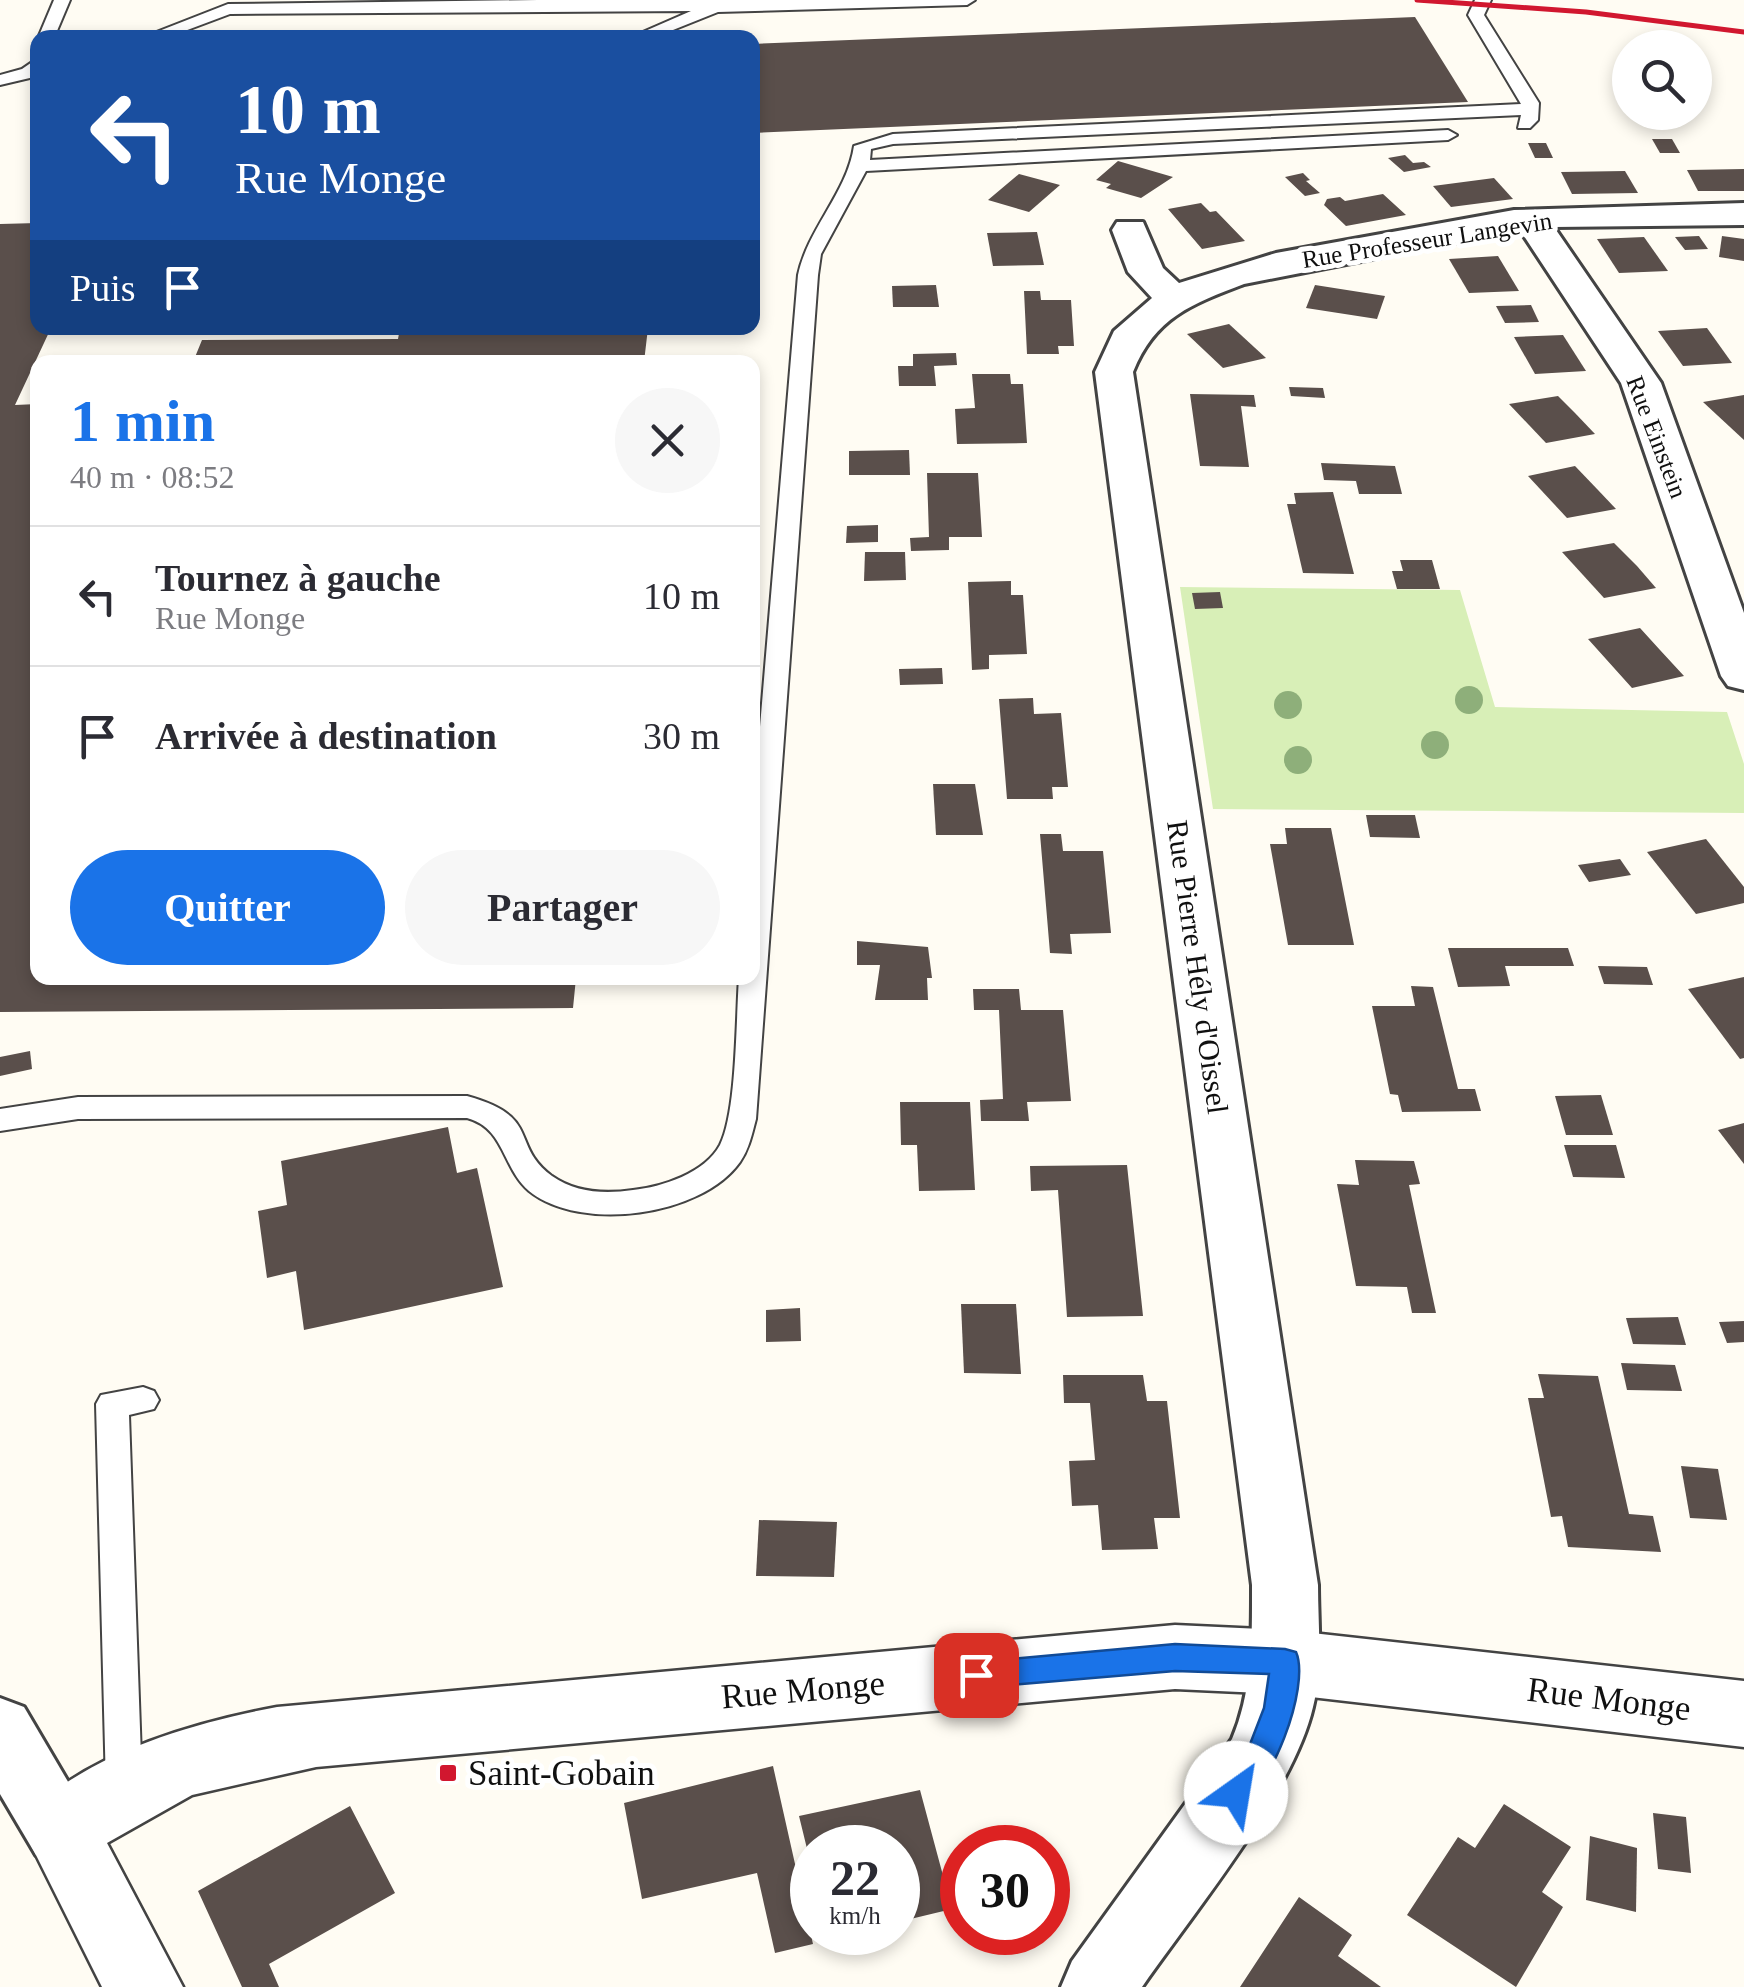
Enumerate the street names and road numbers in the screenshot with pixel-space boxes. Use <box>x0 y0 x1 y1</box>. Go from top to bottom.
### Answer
street label: Rue Professeur Langevin <box>1300 207 1554 273</box>
street label: Rue Einstein <box>1621 372 1693 502</box>
street label: Rue Pierre Hély d'Oissel <box>1161 818 1235 1116</box>
street label: Rue Monge <box>719 1663 887 1717</box>
street label: Rue Monge <box>1525 1670 1693 1728</box>

